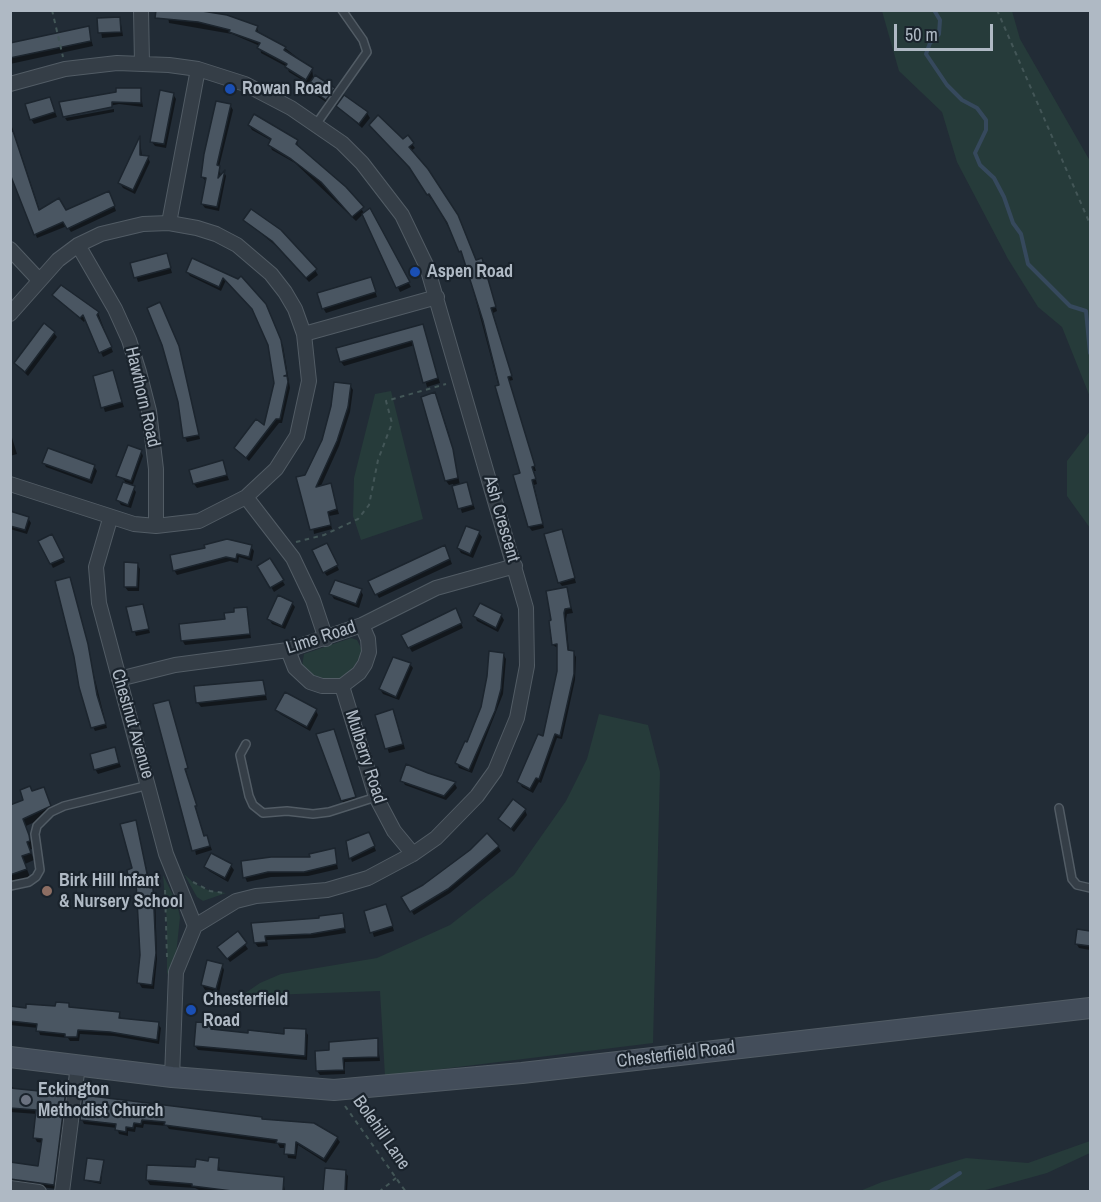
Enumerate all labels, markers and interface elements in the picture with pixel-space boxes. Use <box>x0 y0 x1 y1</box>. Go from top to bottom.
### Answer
scale bar <box>897 12 996 50</box>
text: 50 m <box>905 22 938 47</box>
place label: Rowan Road <box>242 78 331 100</box>
marker: Rowan Road <box>223 82 237 96</box>
place label: Aspen Road <box>427 261 513 283</box>
marker: Aspen Road <box>408 265 422 279</box>
street label: Hawthorn Road <box>120 345 164 449</box>
street label: Ash Crescent <box>478 473 524 565</box>
street label: Lime Road <box>283 617 359 659</box>
street label: Chestnut Avenue <box>106 667 158 781</box>
street label: Mulberry Road <box>340 708 390 806</box>
place label: Birk Hill Infant & Nursery School <box>59 870 183 912</box>
marker: Birk Hill Infant & Nursery School <box>40 884 54 898</box>
place label: Chesterfield Road <box>203 989 288 1032</box>
marker: Chesterfield Road <box>184 1003 198 1017</box>
street label: Chesterfield Road <box>616 1037 736 1073</box>
place label: Eckington Methodist Church <box>38 1079 163 1122</box>
street label: Bolehill Lane <box>348 1092 414 1174</box>
marker: Eckington Methodist Church <box>19 1093 33 1107</box>

